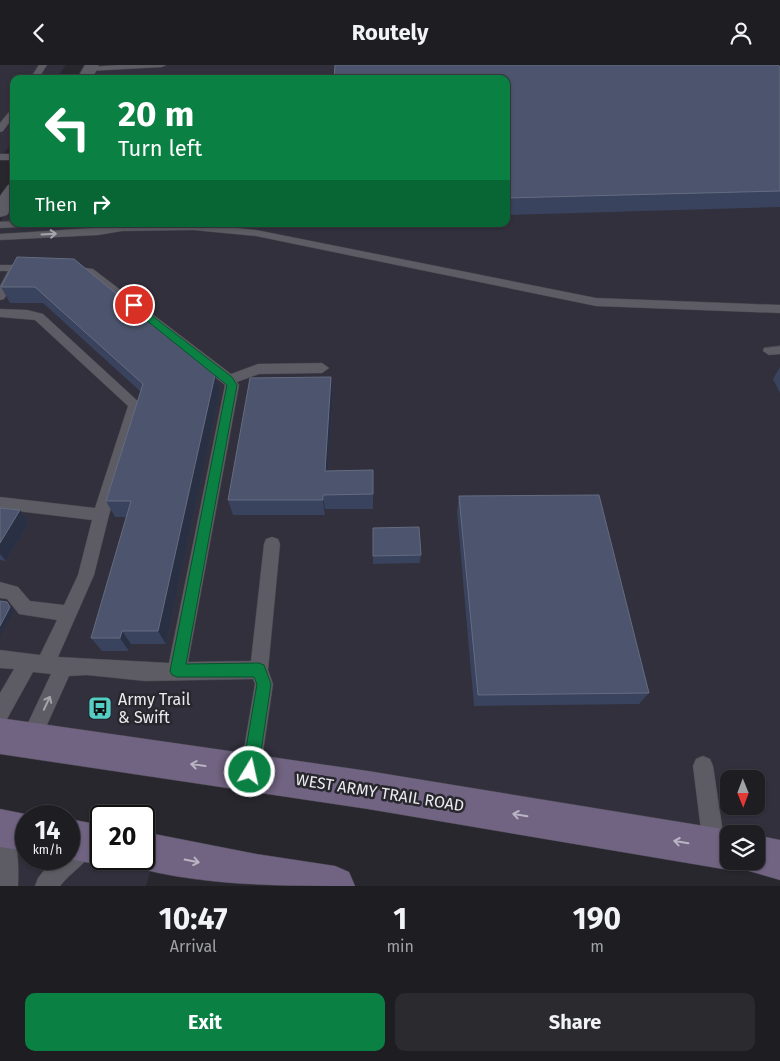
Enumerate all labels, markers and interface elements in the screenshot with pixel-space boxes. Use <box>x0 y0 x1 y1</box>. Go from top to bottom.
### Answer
icon: back <box>25 19 53 47</box>
text: Routely <box>352 19 428 46</box>
icon: person <box>727 19 755 47</box>
text: 20 m <box>118 93 194 135</box>
icon: left <box>35 95 100 160</box>
text: Turn left <box>118 135 202 162</box>
icon: right <box>87 190 115 218</box>
text: Then <box>35 193 77 216</box>
one-way arrow <box>40 230 56 239</box>
pin <box>113 284 155 326</box>
icon: arrive <box>120 291 148 319</box>
place label: Army Trail & Swift <box>118 690 191 727</box>
bus stop icon: Army Trail & Swift <box>87 695 113 721</box>
one-way arrow <box>42 696 52 711</box>
position arrow <box>223 745 275 797</box>
one-way arrow <box>191 759 207 769</box>
street label: WEST ARMY TRAIL ROAD <box>294 770 466 815</box>
north arrow <box>720 770 765 815</box>
map controls <box>720 770 765 870</box>
speed limit sign: 20 <box>90 805 155 870</box>
one-way arrow <box>513 810 529 820</box>
text: 14 <box>35 816 60 846</box>
button: layers <box>720 825 765 870</box>
one-way arrow <box>673 836 689 846</box>
text: km/h <box>33 843 62 857</box>
one-way arrow <box>183 857 199 866</box>
text: 10:47 <box>159 901 228 937</box>
text: 1 <box>393 901 407 937</box>
text: 190 <box>573 901 621 937</box>
text: Arrival <box>170 937 217 956</box>
text: min <box>386 937 414 956</box>
text: m <box>590 937 604 956</box>
button: Exit <box>25 993 385 1051</box>
button: Share <box>395 993 755 1051</box>

